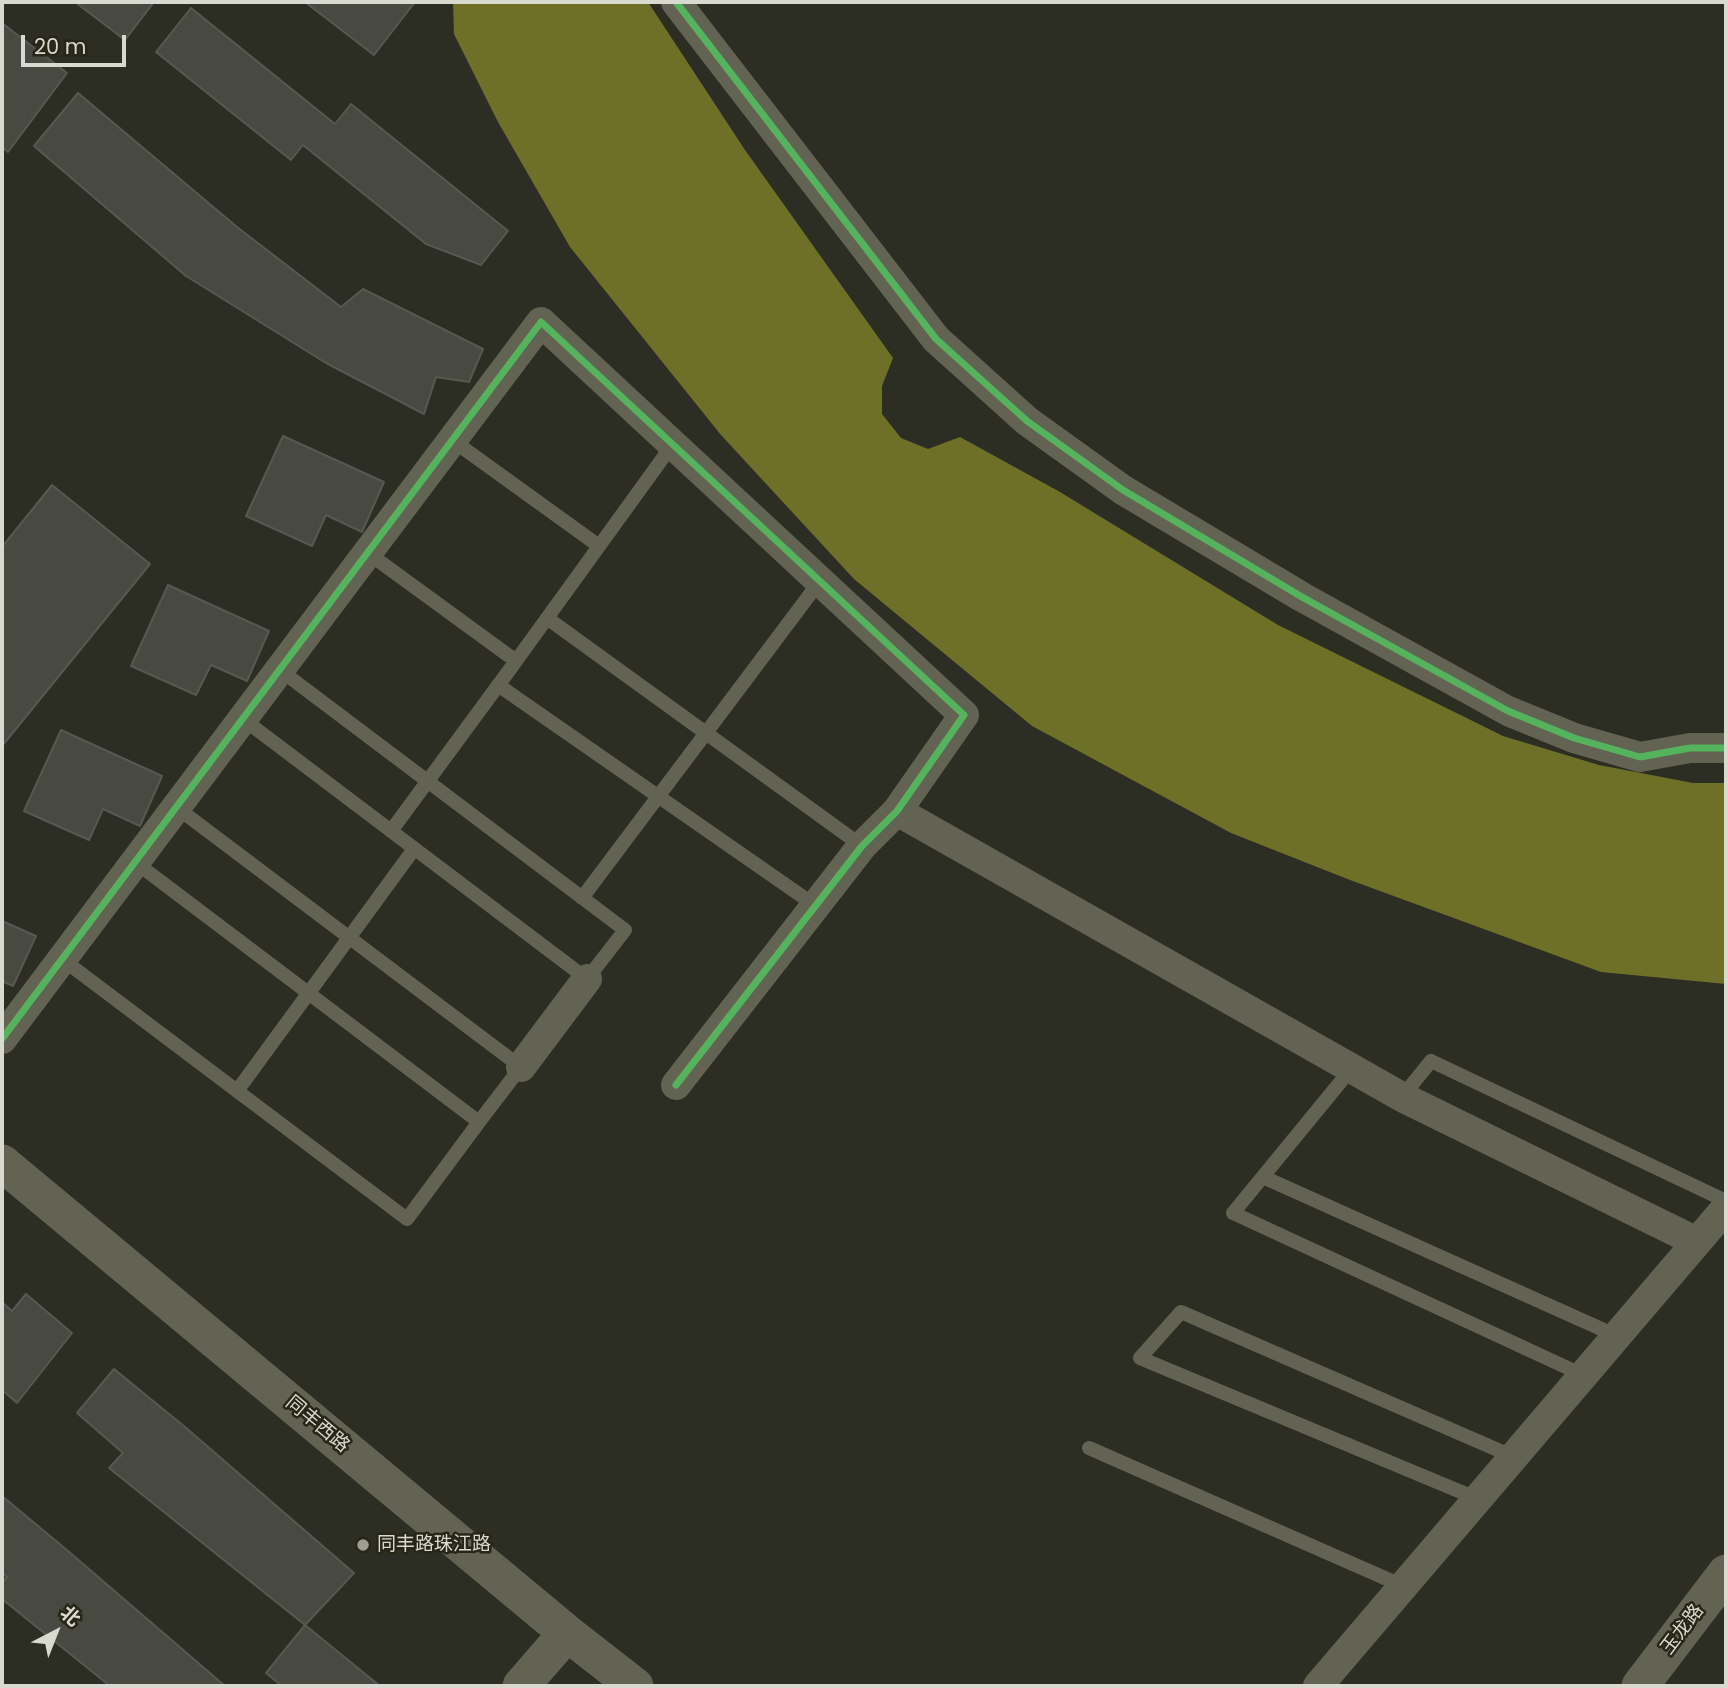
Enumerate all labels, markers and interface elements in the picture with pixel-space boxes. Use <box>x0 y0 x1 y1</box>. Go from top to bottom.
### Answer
scale bar <box>24 21 130 65</box>
text: 20 m <box>34 32 87 61</box>
street label: 同丰西路 <box>281 1392 353 1458</box>
place label: 同丰路珠江路 <box>377 1534 491 1556</box>
marker: 同丰路珠江路 <box>355 1537 371 1553</box>
north arrow <box>21 1597 91 1667</box>
text: 北 <box>54 1600 86 1632</box>
street label: 玉龙路 <box>1657 1600 1709 1660</box>

